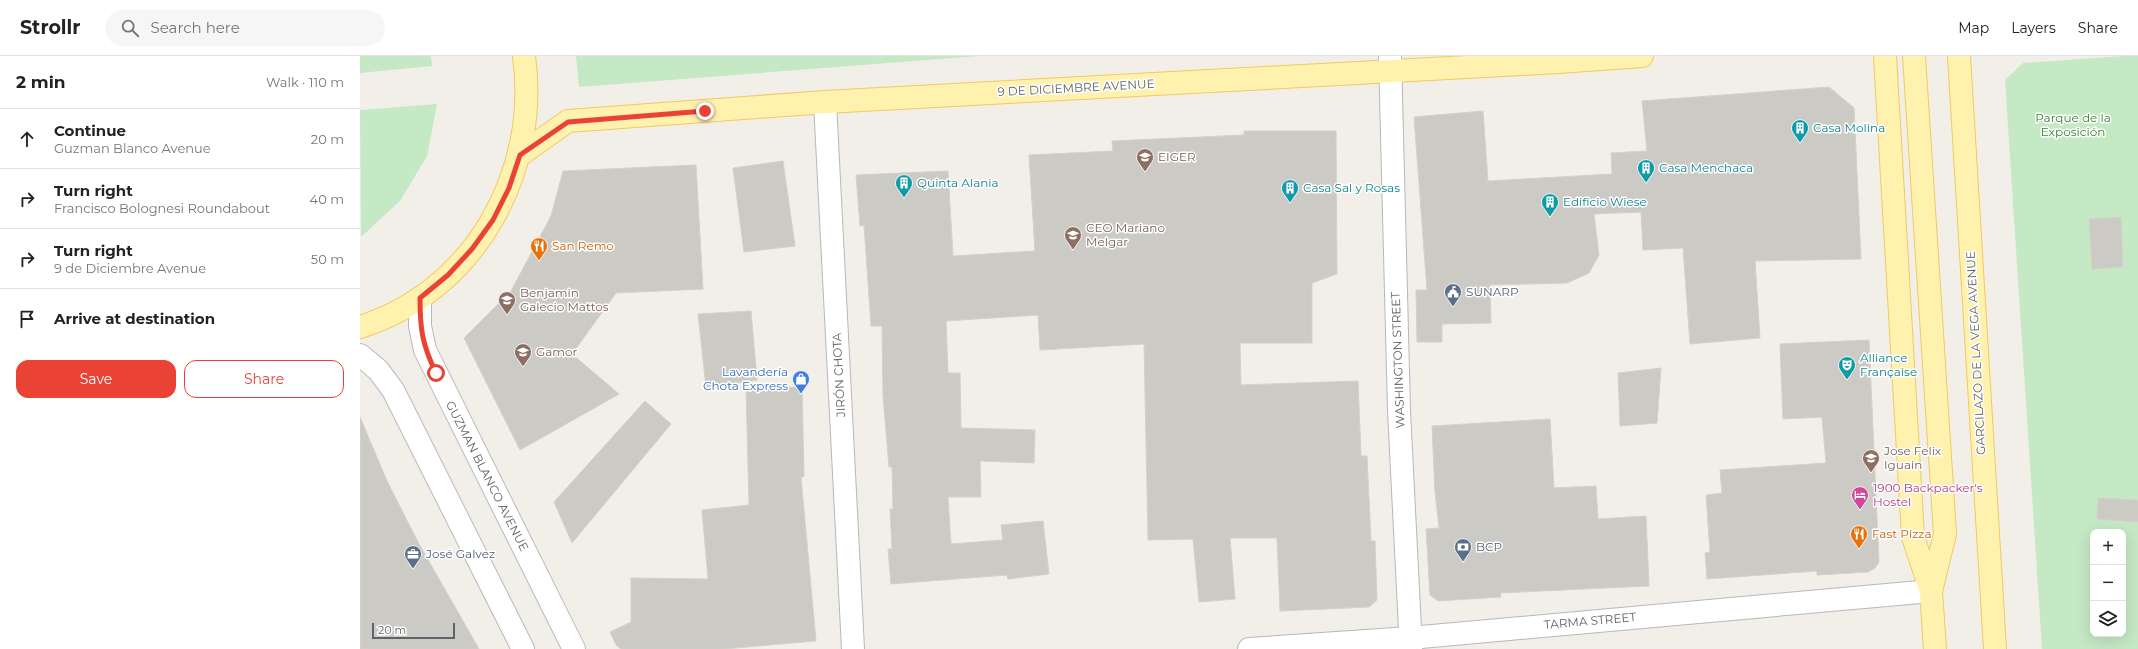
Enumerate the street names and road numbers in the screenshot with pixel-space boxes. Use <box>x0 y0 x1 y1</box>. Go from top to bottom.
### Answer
street label: 9 DE DICIEMBRE AVENUE <box>997 76 1155 99</box>
street label: GARCILAZO DE LA VEGA AVENUE <box>1963 251 1988 455</box>
street label: WASHINGTON STREET <box>1388 291 1407 429</box>
street label: JIRÓN CHOTA <box>829 332 848 419</box>
street label: GUZMAN BLANCO AVENUE <box>443 398 532 554</box>
street label: TARMA STREET <box>1543 609 1637 632</box>

